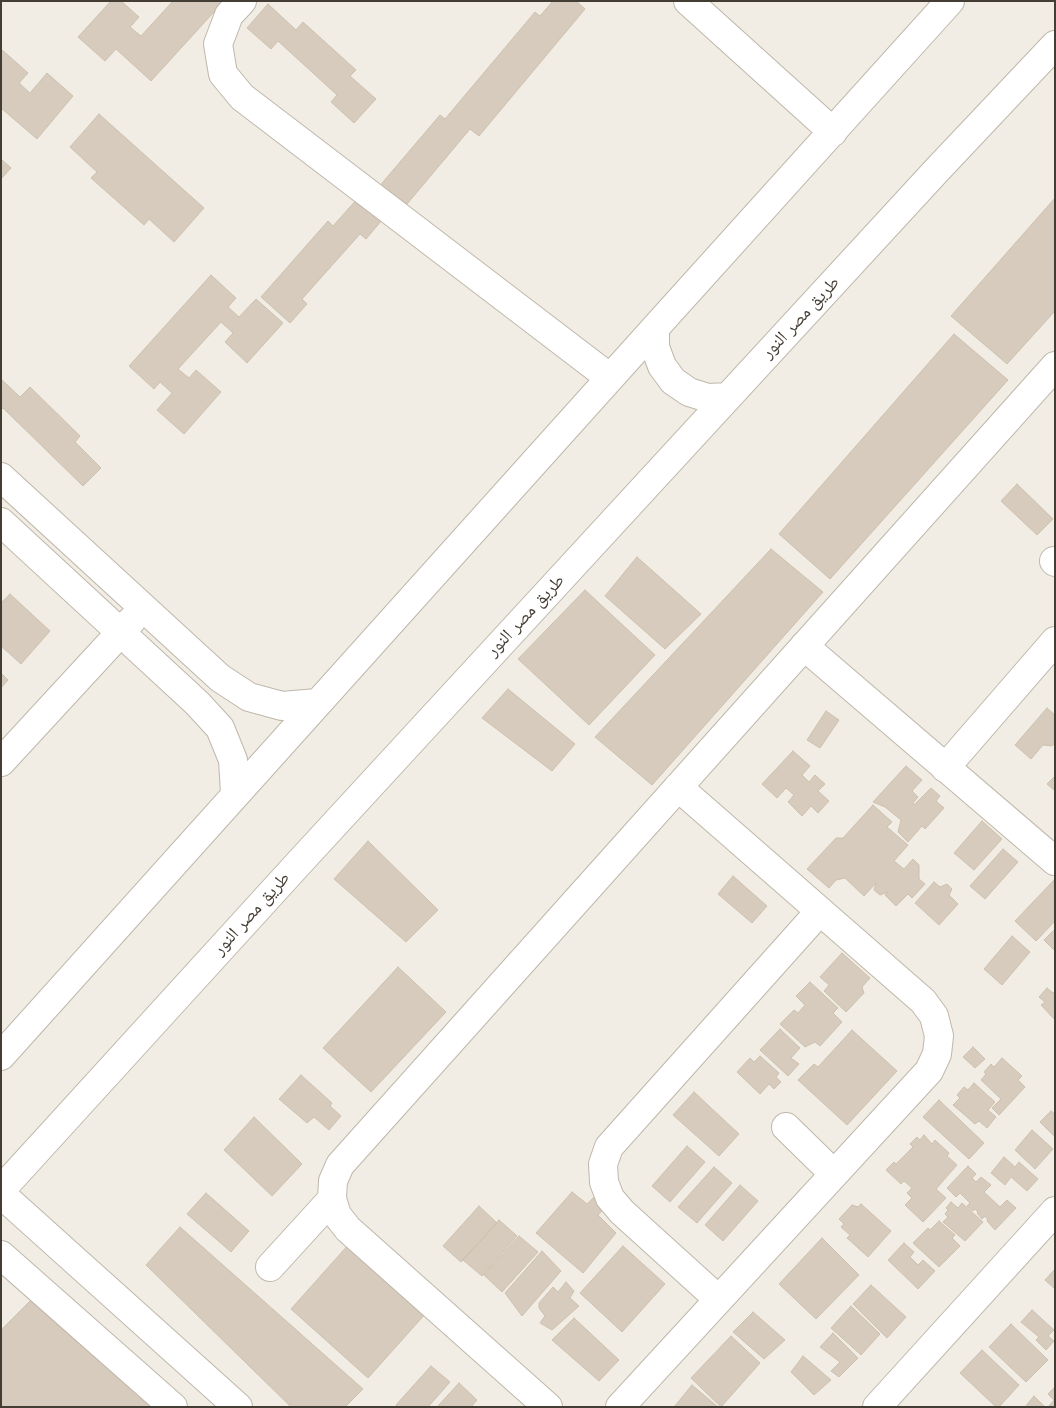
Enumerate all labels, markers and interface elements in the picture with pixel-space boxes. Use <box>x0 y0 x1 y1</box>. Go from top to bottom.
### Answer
street label: طريق مصر النور <box>757 272 845 364</box>
street label: طريق مصر النور <box>482 570 570 662</box>
street label: طريق مصر النور <box>209 868 295 960</box>

